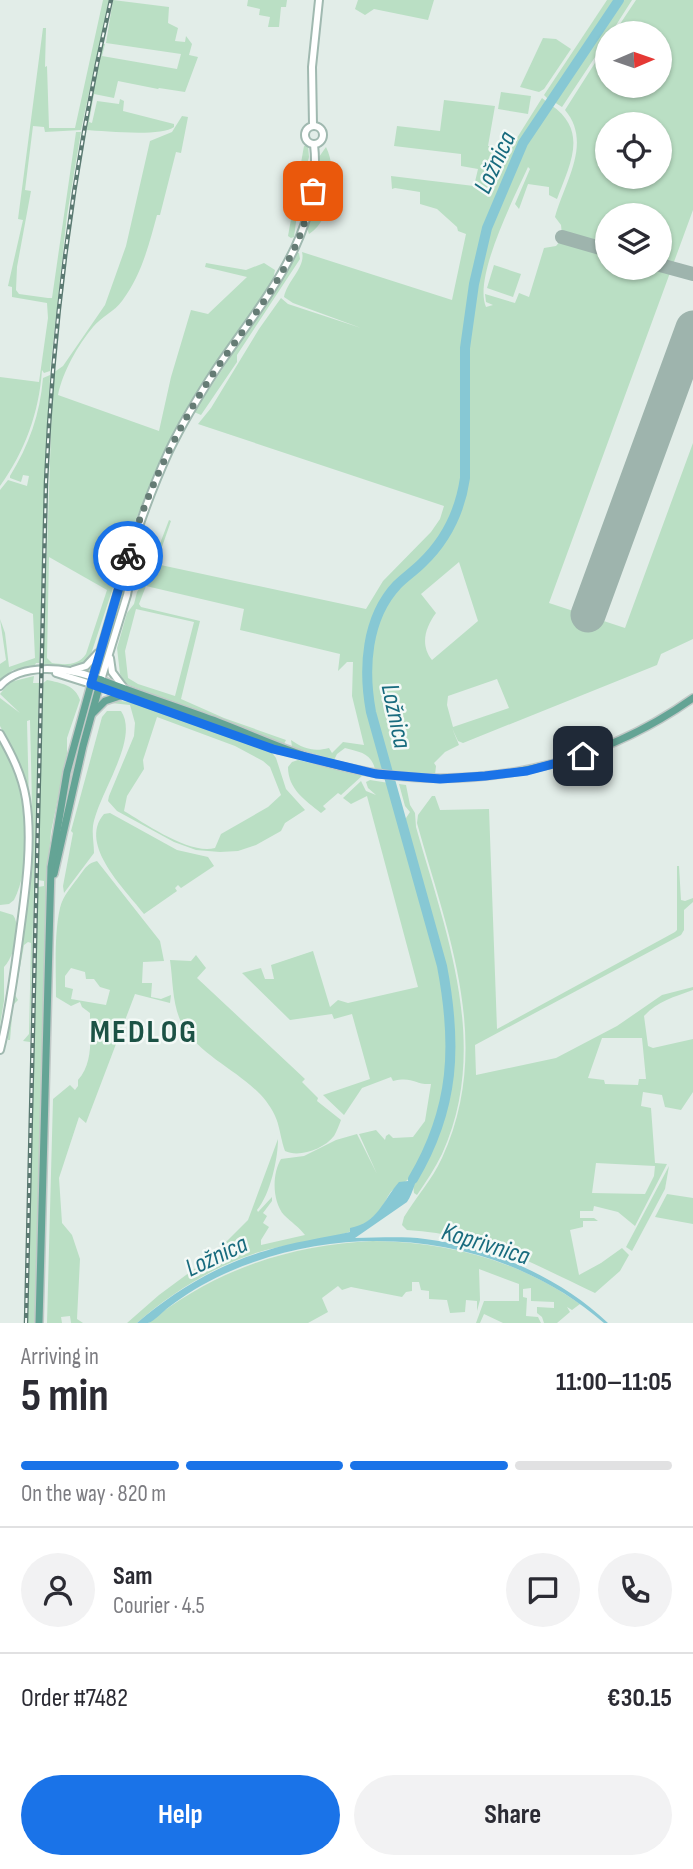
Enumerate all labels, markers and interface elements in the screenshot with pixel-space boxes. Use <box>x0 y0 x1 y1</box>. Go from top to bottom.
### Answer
north arrow <box>595 21 672 98</box>
map controls <box>595 21 672 280</box>
button: locate <box>595 112 672 189</box>
water label: Ložnica <box>468 126 523 199</box>
pin <box>283 161 343 221</box>
icon: bag <box>294 172 332 210</box>
button: layers <box>595 203 672 280</box>
courier <box>93 521 163 591</box>
icon: bike <box>109 537 147 575</box>
water label: Ložnica <box>374 681 418 752</box>
pin <box>553 726 613 786</box>
icon: home <box>564 737 602 775</box>
district label: MEDLOG <box>90 1013 198 1052</box>
water label: Koprivnica <box>438 1216 534 1273</box>
water label: Ložnica <box>181 1228 253 1284</box>
text: Arriving in <box>21 1343 99 1371</box>
text: 11:00–11:05 <box>556 1367 672 1398</box>
text: 5 min <box>21 1369 109 1424</box>
text: On the way · 820 m <box>21 1480 166 1508</box>
button: person <box>21 1553 95 1627</box>
button: chat <box>506 1553 580 1627</box>
button: phone <box>598 1553 672 1627</box>
text: Sam <box>113 1561 153 1592</box>
text: Courier · 4.5 <box>113 1592 205 1620</box>
text: Order #7482 <box>21 1683 128 1714</box>
text: €30.15 <box>607 1683 672 1714</box>
button: Help <box>21 1775 340 1855</box>
button: Share <box>354 1775 672 1855</box>

